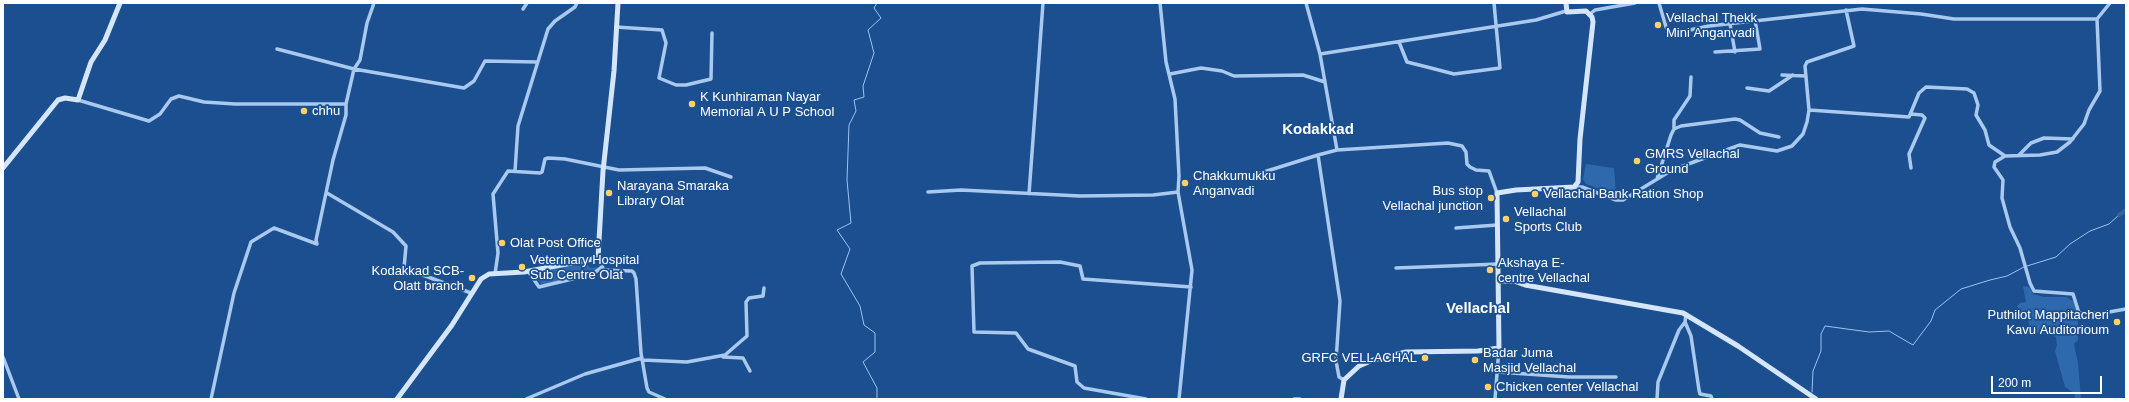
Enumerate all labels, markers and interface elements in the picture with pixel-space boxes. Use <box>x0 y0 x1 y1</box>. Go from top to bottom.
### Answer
place label: Vellachal Thekk Mini Anganvadi <box>1666 10 1757 41</box>
marker: Vellachal Thekk Mini Anganvadi <box>1653 20 1663 30</box>
place label: K Kunhiraman Nayar Memorial A U P School <box>700 89 834 120</box>
marker: K Kunhiraman Nayar Memorial A U P School <box>687 99 697 109</box>
place label: chhu <box>312 103 340 119</box>
marker: chhu <box>299 106 309 116</box>
district label: Kodakkad <box>1282 121 1354 139</box>
place label: GMRS Vellachal Ground <box>1645 146 1740 177</box>
marker: GMRS Vellachal Ground <box>1632 156 1642 166</box>
place label: Chakkumukku Anganvadi <box>1193 168 1275 199</box>
place label: Narayana Smaraka Library Olat <box>617 178 729 209</box>
marker: Chakkumukku Anganvadi <box>1180 178 1190 188</box>
place label: Bus stop Vellachal junction <box>1383 183 1483 214</box>
place label: Vellachal Bank Ration Shop <box>1543 186 1703 202</box>
marker: Narayana Smaraka Library Olat <box>604 188 614 198</box>
marker: Vellachal Bank Ration Shop <box>1530 189 1540 199</box>
marker: Bus stop Vellachal junction <box>1486 193 1496 203</box>
place label: Vellachal Sports Club <box>1514 204 1582 235</box>
marker: Vellachal Sports Club <box>1501 214 1511 224</box>
place label: Olat Post Office <box>510 235 601 251</box>
marker: Olat Post Office <box>497 238 507 248</box>
place label: Veterinary Hospital Sub Centre Olat <box>530 252 639 283</box>
place label: Akshaya E- centre Vellachal <box>1498 255 1590 286</box>
marker: Veterinary Hospital Sub Centre Olat <box>517 262 527 272</box>
place label: Kodakkad SCB- Olatt branch <box>372 263 464 294</box>
marker: Akshaya E- centre Vellachal <box>1485 265 1495 275</box>
marker: Kodakkad SCB- Olatt branch <box>467 273 477 283</box>
district label: Vellachal <box>1446 300 1510 318</box>
place label: Puthilot Mappitacheri Kavu Auditorioum <box>1988 307 2109 338</box>
marker: Puthilot Mappitacheri Kavu Auditorioum <box>2112 317 2122 327</box>
place label: Badar Juma Masjid Vellachal <box>1483 345 1576 376</box>
place label: GRFC VELLACHAL <box>1301 350 1417 366</box>
marker: GRFC VELLACHAL <box>1420 353 1430 363</box>
marker: Badar Juma Masjid Vellachal <box>1470 355 1480 365</box>
scale bar <box>1993 368 2104 394</box>
text: 200 m <box>1998 376 2031 390</box>
place label: Chicken center Vellachal <box>1496 379 1638 395</box>
marker: Chicken center Vellachal <box>1483 382 1493 392</box>

